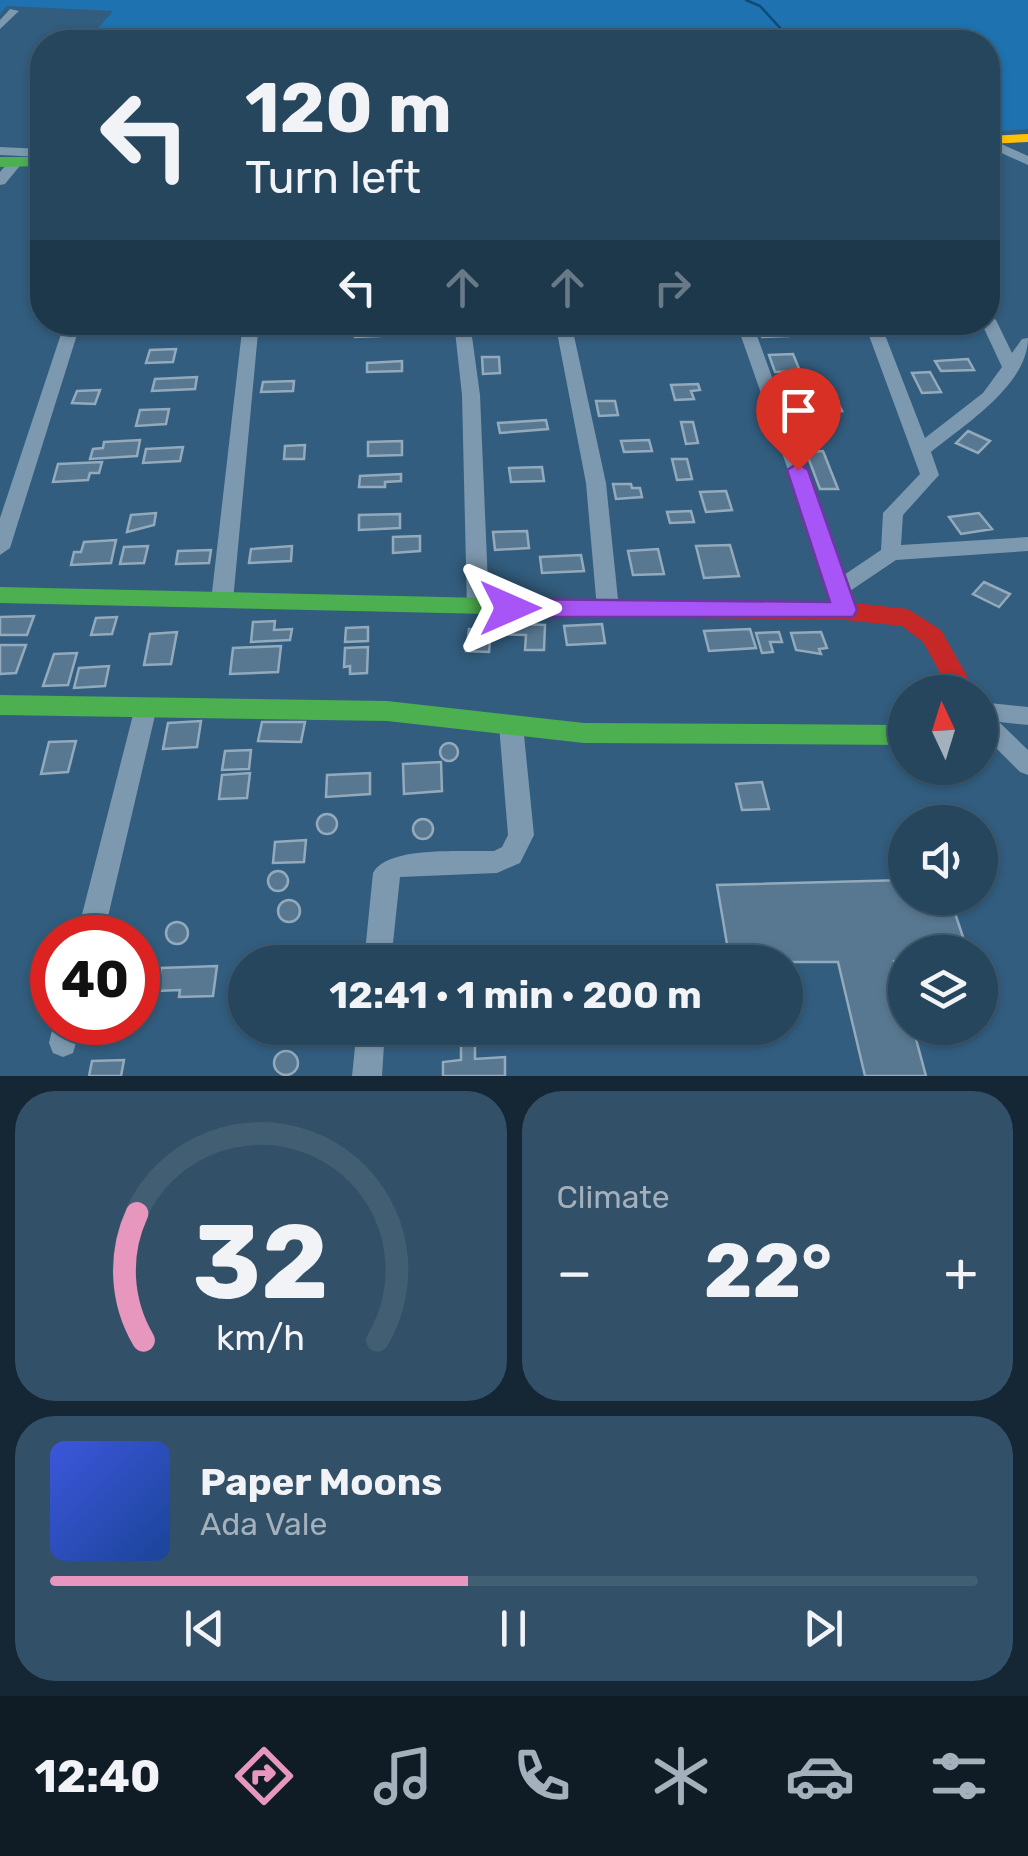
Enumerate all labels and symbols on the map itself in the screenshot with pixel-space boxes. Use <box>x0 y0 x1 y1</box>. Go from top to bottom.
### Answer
pin <box>756 368 841 471</box>
position arrow <box>458 556 562 660</box>
north arrow <box>888 675 998 785</box>
speed limit sign: 40 <box>30 915 160 1045</box>

